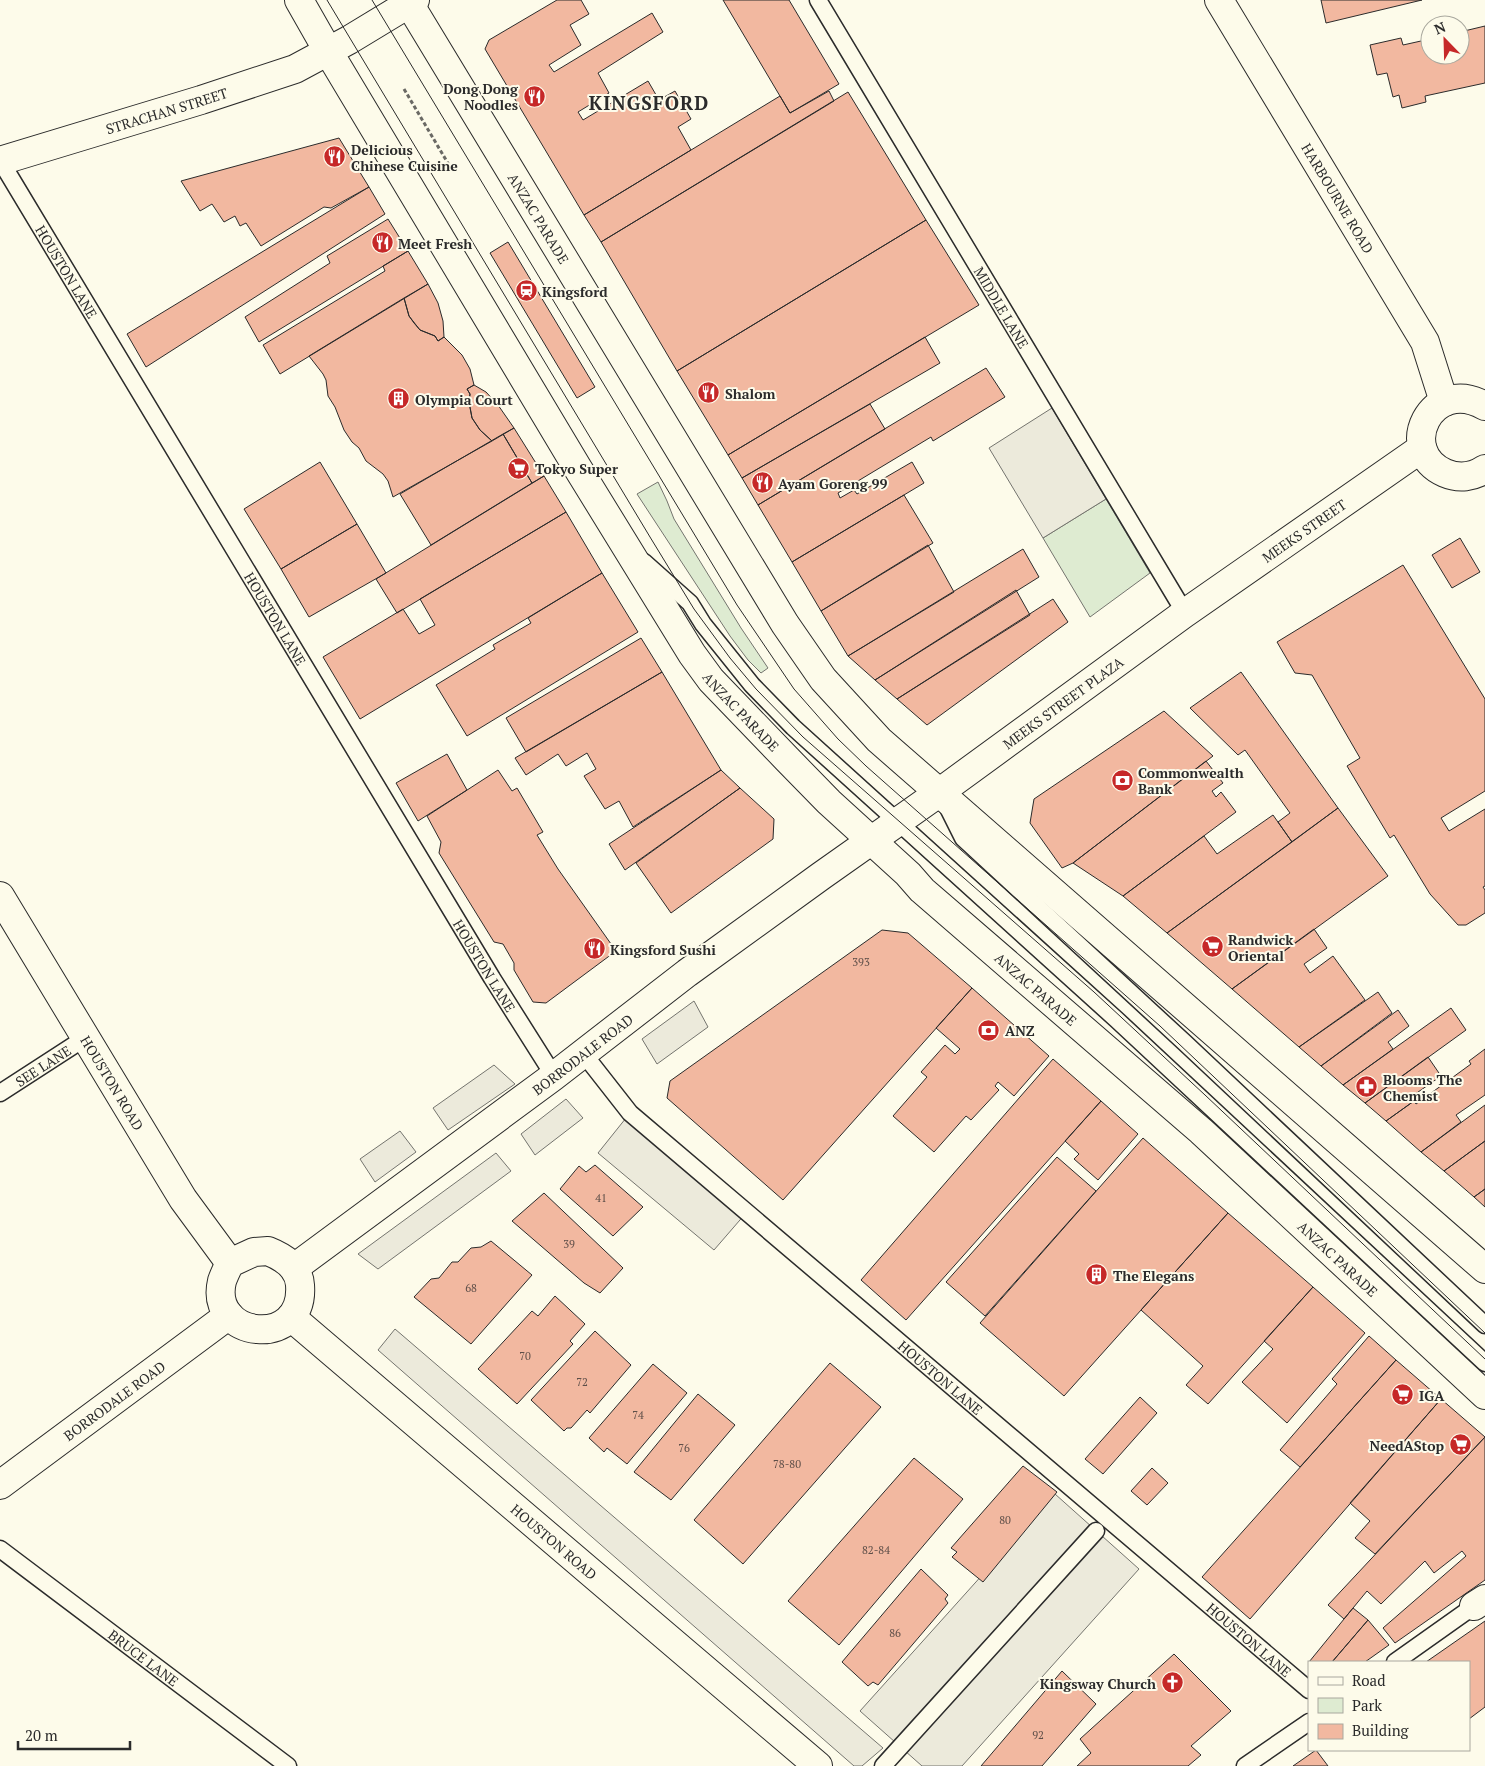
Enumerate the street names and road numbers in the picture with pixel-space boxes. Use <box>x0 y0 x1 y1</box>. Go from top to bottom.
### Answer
street label: STRACHAN STREET <box>103 82 230 138</box>
street label: HARBOURNE ROAD <box>1298 139 1379 257</box>
street label: ANZAC PARADE <box>504 169 574 267</box>
street label: HOUSTON LANE <box>32 221 102 322</box>
street label: MIDDLE LANE <box>970 263 1034 351</box>
street label: MEEKS STREET <box>1258 494 1350 566</box>
street label: HOUSTON LANE <box>240 568 311 669</box>
street label: MEEKS STREET PLAZA <box>999 652 1127 753</box>
street label: ANZAC PARADE <box>699 668 784 755</box>
street label: HOUSTON LANE <box>449 915 520 1015</box>
street label: ANZAC PARADE <box>992 949 1080 1029</box>
street label: BORRODALE ROAD <box>528 1009 637 1099</box>
street label: HOUSTON ROAD <box>77 1032 149 1134</box>
street label: SEE LANE <box>11 1040 74 1090</box>
street label: ANZAC PARADE <box>1294 1217 1382 1300</box>
street label: HOUSTON LANE <box>894 1336 987 1418</box>
street label: BORRODALE ROAD <box>59 1356 169 1444</box>
street label: HOUSTON ROAD <box>507 1499 601 1584</box>
street label: HOUSTON LANE <box>1203 1598 1296 1681</box>
street label: BRUCE LANE <box>105 1625 183 1690</box>

